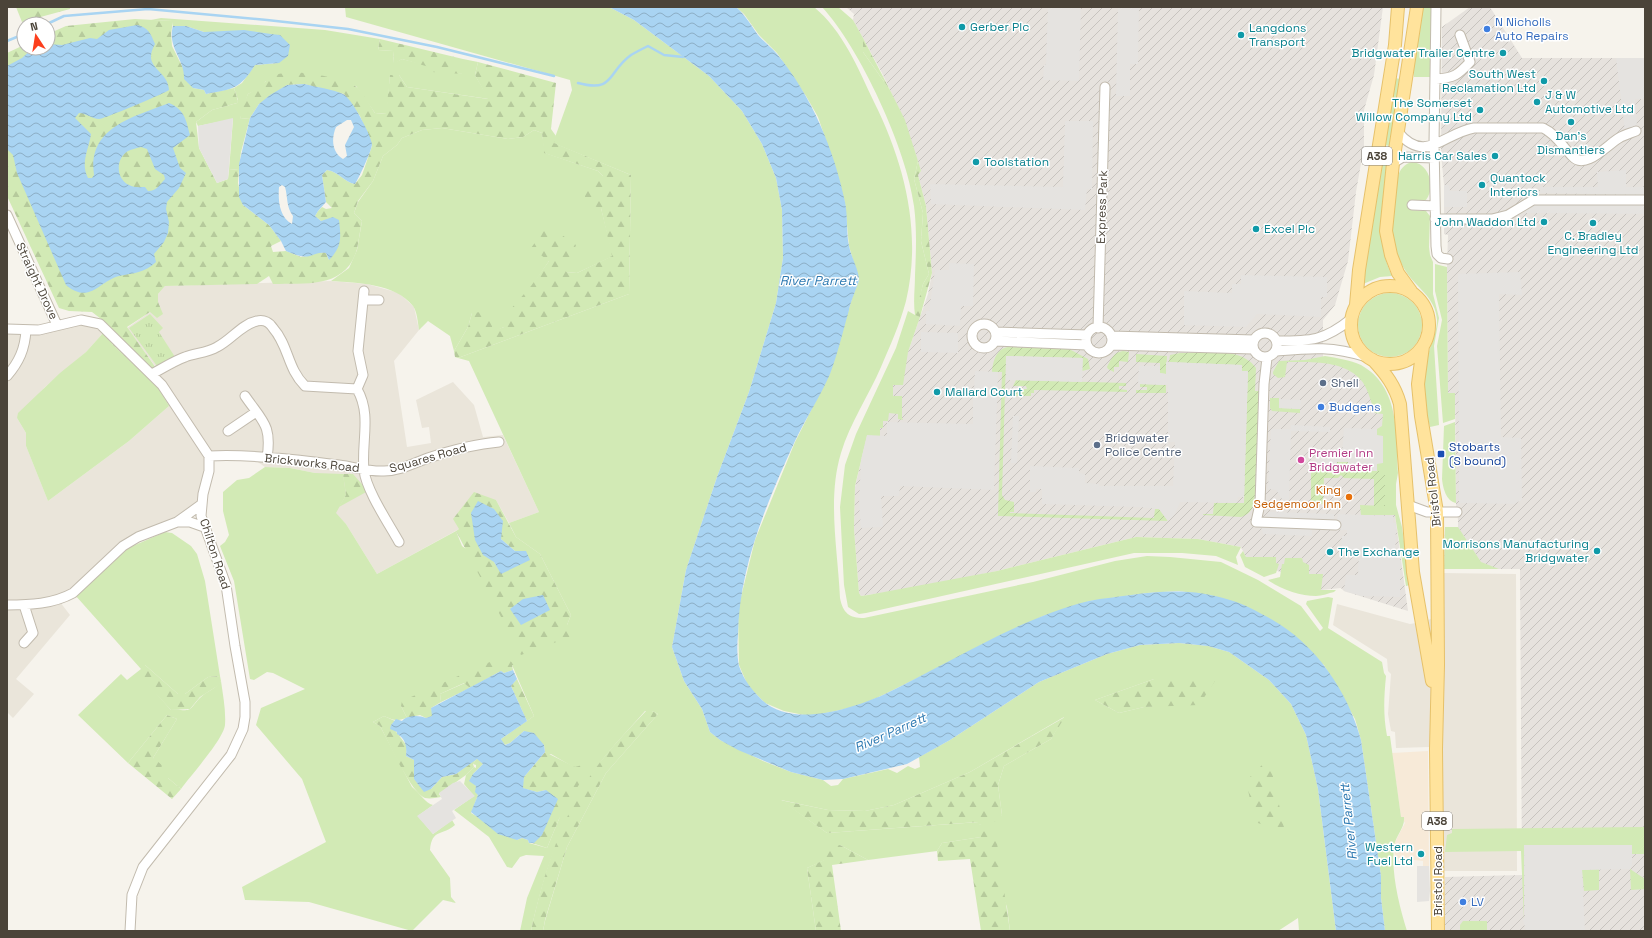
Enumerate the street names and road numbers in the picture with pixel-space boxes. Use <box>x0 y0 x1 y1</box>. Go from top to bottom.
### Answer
road number: A38 <box>1362 147 1392 165</box>
street label: Express Park <box>1093 169 1111 244</box>
street label: Straight Drove <box>12 240 62 322</box>
street label: Squares Road <box>388 439 468 477</box>
street label: Brickworks Road <box>264 450 360 476</box>
street label: Bristol Road <box>1421 456 1445 528</box>
street label: Chilton Road <box>196 517 234 591</box>
road number: A38 <box>1422 812 1452 830</box>
street label: Bristol Road <box>1430 846 1446 916</box>

